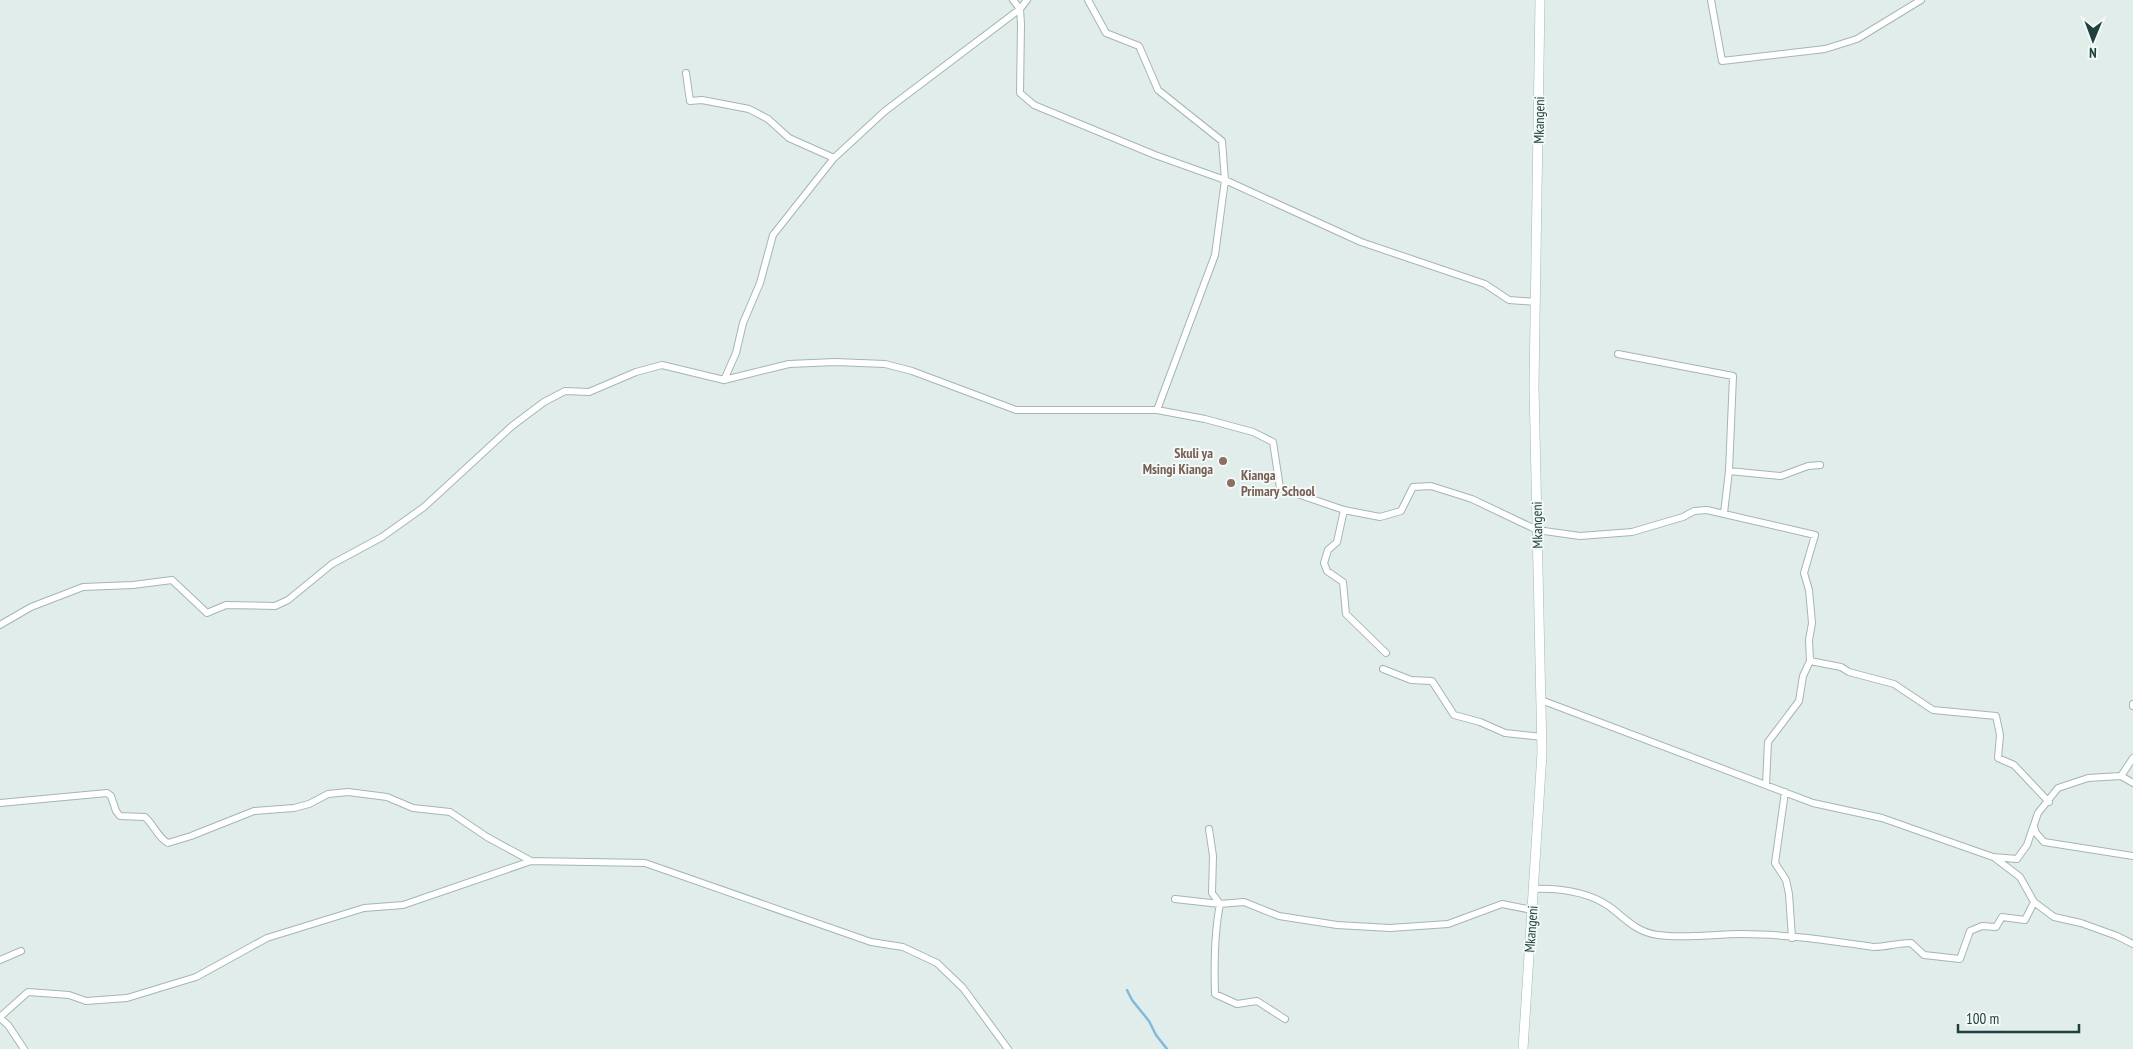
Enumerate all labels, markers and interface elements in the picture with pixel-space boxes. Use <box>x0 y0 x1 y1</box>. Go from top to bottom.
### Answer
north arrow <box>2068 15 2118 65</box>
text: N <box>2089 44 2097 62</box>
street label: Mkangeni <box>1530 96 1548 144</box>
place label: Skuli ya Msingi Kianga <box>1143 444 1213 478</box>
marker: Skuli ya Msingi Kianga <box>1217 455 1229 467</box>
place label: Kianga Primary School <box>1241 466 1316 500</box>
marker: Kianga Primary School <box>1225 477 1237 489</box>
street label: Mkangeni <box>1528 501 1546 549</box>
street label: Mkangeni <box>1520 905 1542 953</box>
scale bar <box>1958 1002 2079 1034</box>
text: 100 m <box>1966 1009 1999 1028</box>

